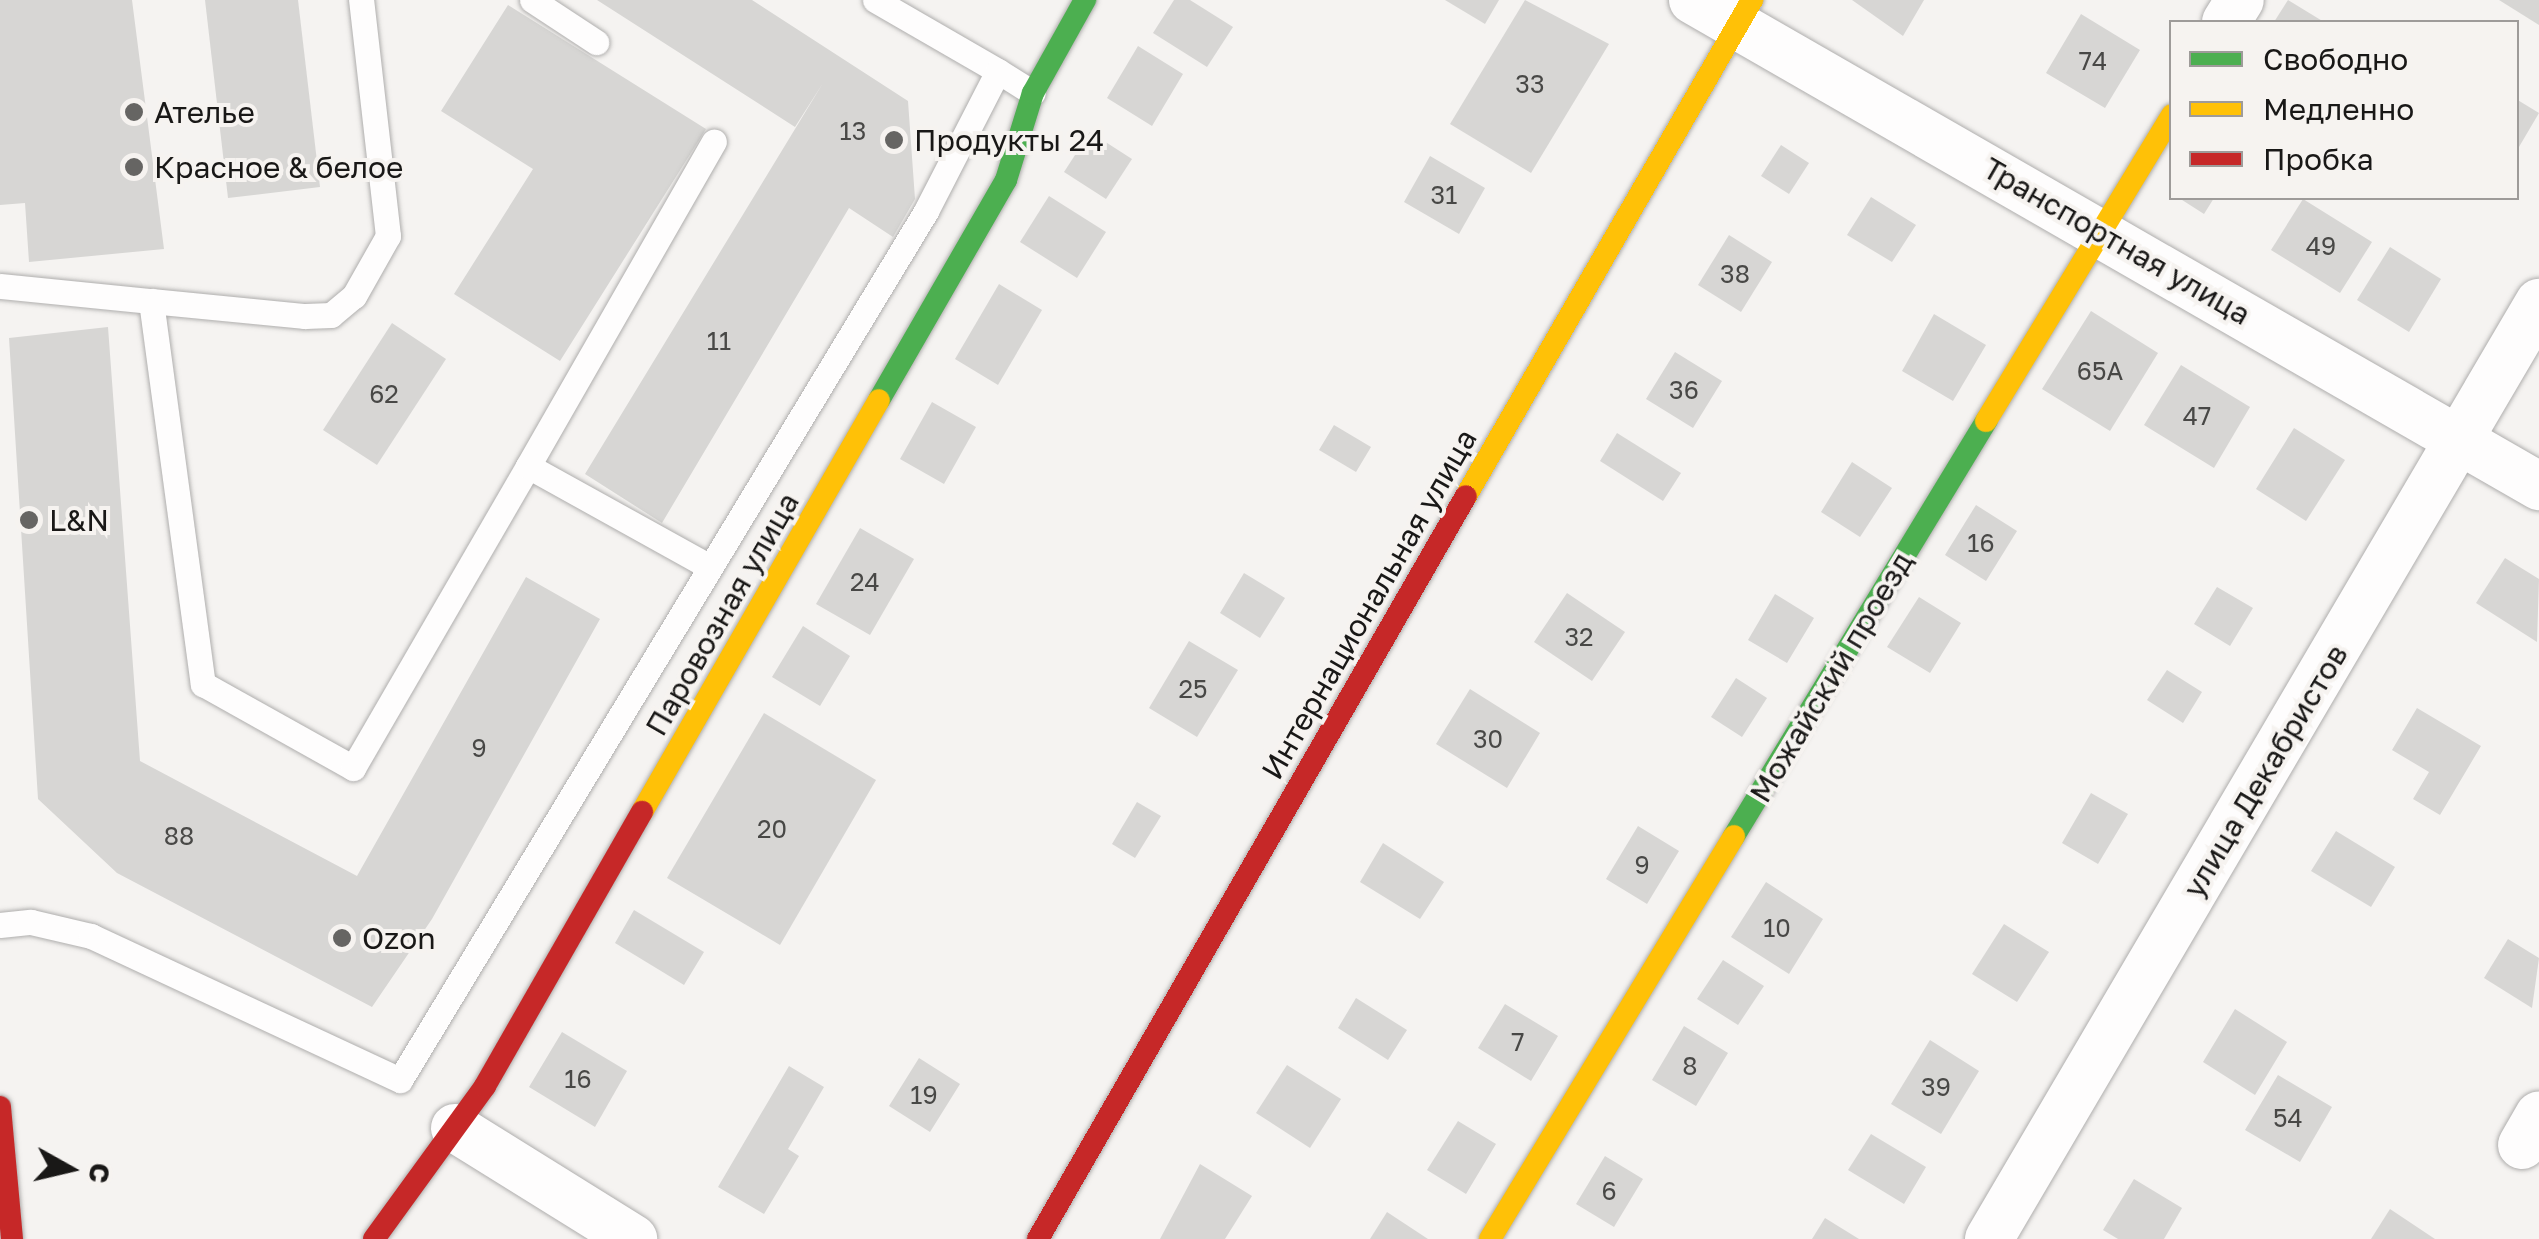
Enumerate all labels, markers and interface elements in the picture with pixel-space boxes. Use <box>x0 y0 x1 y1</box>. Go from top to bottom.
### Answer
legend <box>2169 20 2519 200</box>
text: Свободно <box>2263 41 2408 77</box>
house number: 74 <box>2079 46 2107 76</box>
house number: 33 <box>1515 69 1545 99</box>
text: Медленно <box>2263 91 2414 127</box>
place label: Ателье <box>154 94 255 130</box>
marker: Ателье <box>123 101 145 123</box>
house number: 13 <box>840 116 866 146</box>
place label: Продукты 24 <box>914 122 1104 158</box>
marker: Продукты 24 <box>883 129 905 151</box>
text: Пробка <box>2263 141 2374 177</box>
place label: Красное & белое <box>154 149 403 185</box>
street label: Транспортная улица <box>1977 150 2257 332</box>
marker: Красное & белое <box>123 156 145 178</box>
house number: 31 <box>1431 180 1457 210</box>
house number: 49 <box>2306 231 2336 261</box>
house number: 38 <box>1720 259 1750 289</box>
house number: 11 <box>707 326 731 356</box>
house number: 65А <box>2077 356 2123 386</box>
house number: 36 <box>1669 375 1699 405</box>
house number: 62 <box>369 379 399 409</box>
house number: 47 <box>2183 401 2211 431</box>
street label: Интернациональная улица <box>1254 423 1484 785</box>
street label: Паровозная улица <box>638 486 806 742</box>
place label: L&N <box>49 502 109 538</box>
marker: L&N <box>18 509 40 531</box>
house number: 16 <box>1967 528 1995 558</box>
street label: Можайский проезд <box>1742 545 1920 809</box>
house number: 24 <box>850 567 880 597</box>
house number: 32 <box>1564 622 1594 652</box>
street label: улица Декабристов <box>2175 638 2355 904</box>
house number: 25 <box>1179 674 1207 704</box>
house number: 30 <box>1473 724 1503 754</box>
house number: 9 <box>471 733 487 763</box>
house number: 20 <box>757 814 787 844</box>
house number: 88 <box>164 821 194 851</box>
house number: 9 <box>1634 850 1650 880</box>
house number: 10 <box>1763 913 1791 943</box>
place label: Ozon <box>362 920 436 956</box>
marker: Ozon <box>331 927 353 949</box>
house number: 7 <box>1511 1027 1525 1057</box>
house number: 8 <box>1682 1051 1698 1081</box>
house number: 16 <box>564 1064 592 1094</box>
house number: 39 <box>1921 1072 1951 1102</box>
house number: 19 <box>910 1080 938 1110</box>
house number: 54 <box>2273 1103 2303 1133</box>
north arrow <box>20 1119 120 1219</box>
text: С <box>82 1161 118 1185</box>
house number: 6 <box>1601 1176 1617 1206</box>

